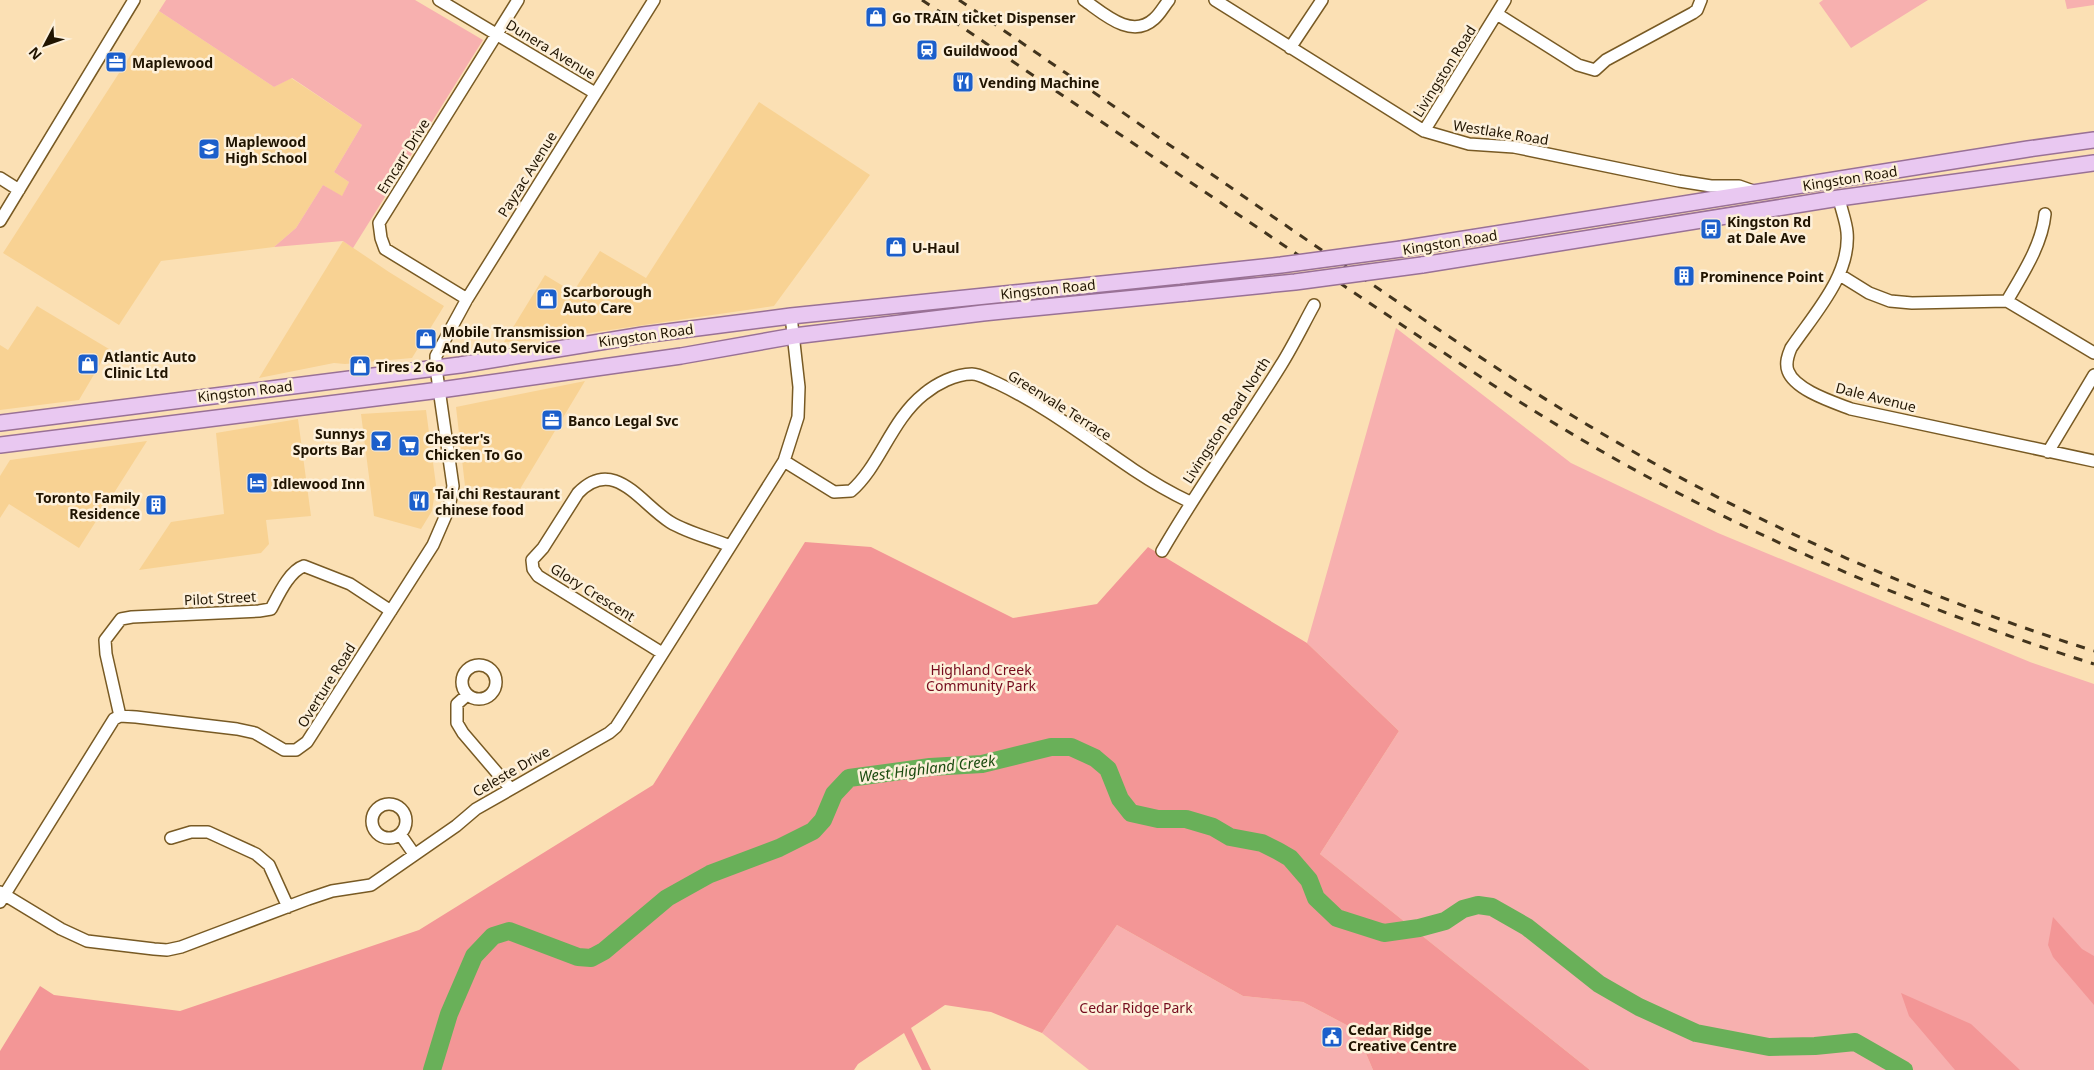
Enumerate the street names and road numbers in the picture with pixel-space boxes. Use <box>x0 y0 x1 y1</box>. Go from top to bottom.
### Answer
street label: Dunera Avenue <box>503 15 600 83</box>
street label: Livingston Road <box>1408 21 1480 121</box>
street label: Emcarr Drive <box>372 115 434 197</box>
street label: Westlake Road <box>1452 115 1550 149</box>
street label: Payzac Avenue <box>493 128 561 220</box>
street label: Kingston Road <box>1801 161 1899 195</box>
street label: Kingston Road <box>1401 225 1499 259</box>
street label: Kingston Road <box>999 275 1097 303</box>
street label: Kingston Road <box>597 319 695 351</box>
street label: Livingston Road North <box>1178 353 1274 487</box>
street label: Greenvale Terrace <box>1005 365 1115 445</box>
street label: Kingston Road <box>196 376 294 406</box>
street label: Dale Avenue <box>1834 378 1918 416</box>
street label: Glory Crescent <box>547 558 639 626</box>
street label: Pilot Street <box>184 587 256 609</box>
street label: Overture Road <box>292 639 360 731</box>
street label: Celeste Drive <box>469 741 553 801</box>

